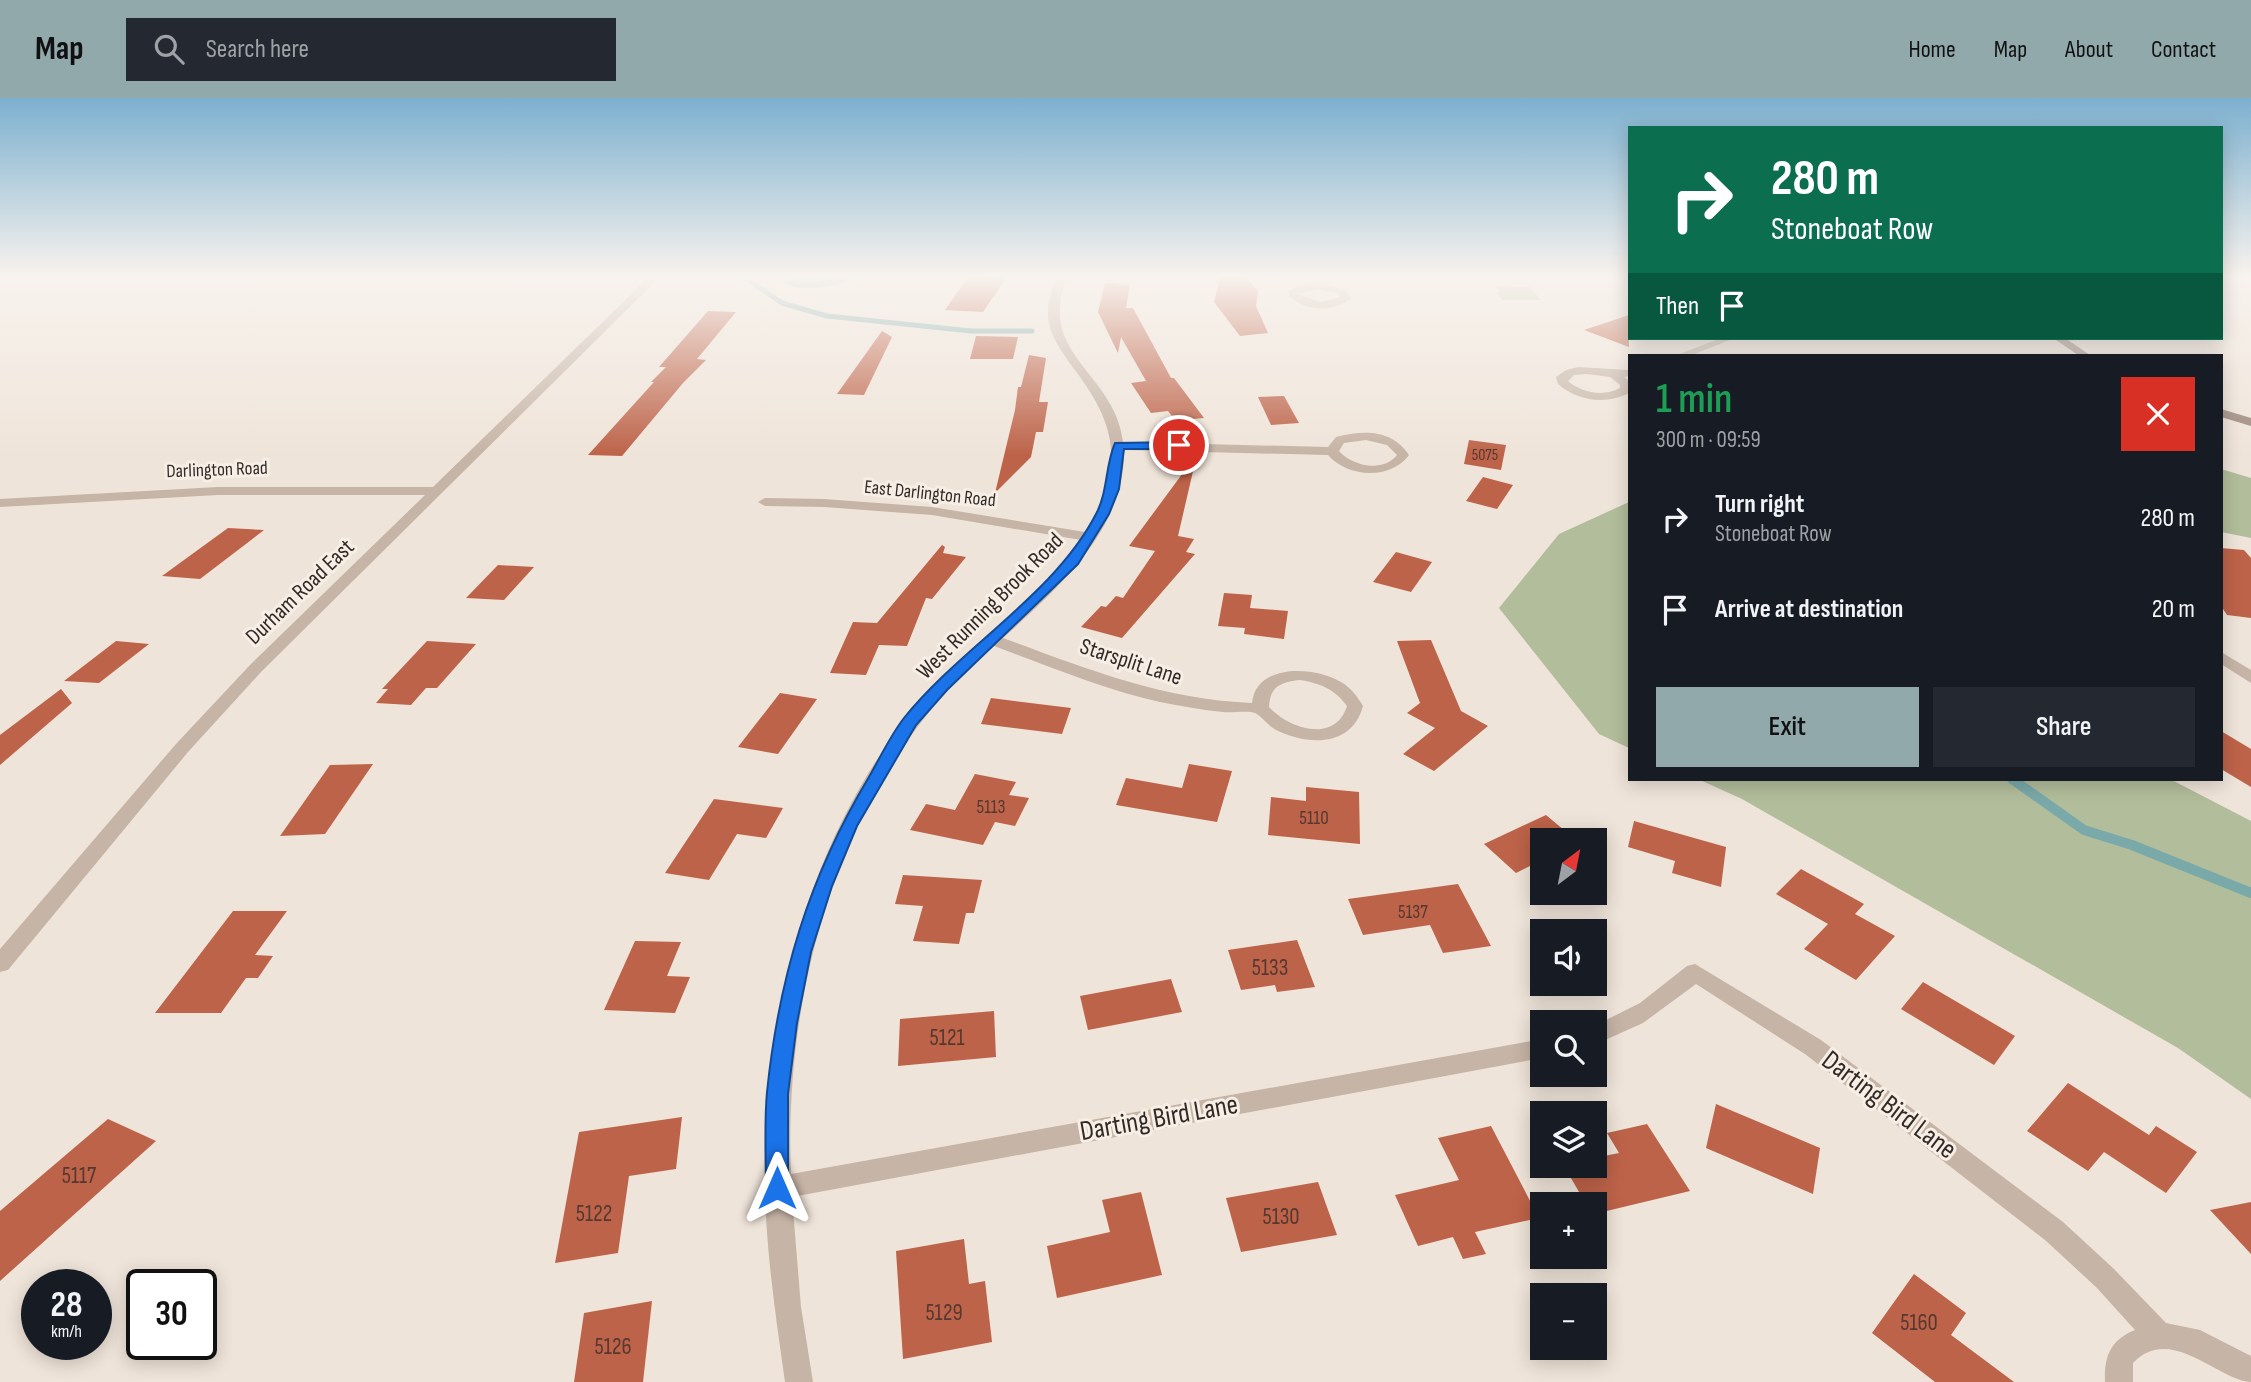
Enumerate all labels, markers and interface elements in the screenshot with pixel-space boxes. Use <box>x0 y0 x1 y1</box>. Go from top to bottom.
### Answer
search box <box>126 18 616 81</box>
text: Map <box>35 29 84 69</box>
icon: search <box>150 30 188 68</box>
text: Search here <box>206 34 309 65</box>
text: Home <box>1908 35 1956 64</box>
text: Map <box>1994 35 2027 64</box>
text: About <box>2065 35 2113 64</box>
text: Contact <box>2151 35 2216 64</box>
text: 280 m <box>1771 150 1879 209</box>
icon: right <box>1656 154 1747 245</box>
text: Stoneboat Row <box>1771 210 1933 249</box>
icon: arrive <box>1713 287 1751 325</box>
text: Then <box>1656 291 1699 322</box>
text: 1 min <box>1656 374 1732 425</box>
button: close <box>2121 377 2195 451</box>
pin <box>1149 415 1209 475</box>
icon: arrive <box>1160 426 1198 464</box>
text: 300 m · 09:59 <box>1656 426 1761 454</box>
house number: 5075 <box>1472 446 1498 465</box>
street label: Darlington Road <box>166 457 268 483</box>
street label: East Darlington Road <box>863 476 997 512</box>
text: Turn right <box>1715 489 1804 520</box>
icon: right <box>1656 500 1694 538</box>
text: 280 m <box>2140 503 2195 534</box>
text: Stoneboat Row <box>1715 520 1832 548</box>
street label: West Running Brook Road <box>911 527 1069 685</box>
street label: Durham Road East <box>240 533 360 651</box>
icon: arrive <box>1656 591 1694 629</box>
text: Arrive at destination <box>1715 594 1903 625</box>
text: 20 m <box>2152 594 2195 625</box>
street label: Starsplit Lane <box>1076 632 1186 692</box>
button: Exit <box>1656 687 1919 767</box>
button: Share <box>1933 687 2195 767</box>
house number: 5113 <box>977 796 1005 819</box>
house number: 5110 <box>1299 807 1329 830</box>
north arrow <box>1530 828 1606 905</box>
map controls <box>1530 828 1607 1360</box>
house number: 5137 <box>1398 901 1428 924</box>
button: sound <box>1530 919 1607 996</box>
house number: 5133 <box>1252 954 1288 982</box>
button: search <box>1530 1010 1607 1087</box>
house number: 5121 <box>929 1024 965 1052</box>
street label: Darting Bird Lane <box>1815 1044 1963 1166</box>
street label: Darting Bird Lane <box>1077 1088 1241 1148</box>
button: layers <box>1530 1101 1607 1178</box>
position arrow <box>740 1151 814 1225</box>
house number: 5117 <box>62 1162 96 1190</box>
button: + <box>1530 1192 1607 1269</box>
house number: 5122 <box>576 1200 612 1228</box>
house number: 5130 <box>1262 1203 1300 1231</box>
speed limit sign: 30 <box>126 1269 217 1360</box>
button: − <box>1530 1283 1607 1360</box>
text: 28 <box>51 1284 82 1327</box>
house number: 5129 <box>925 1299 963 1327</box>
house number: 5160 <box>1900 1309 1938 1337</box>
text: km/h <box>51 1321 82 1342</box>
house number: 5126 <box>594 1333 632 1361</box>

